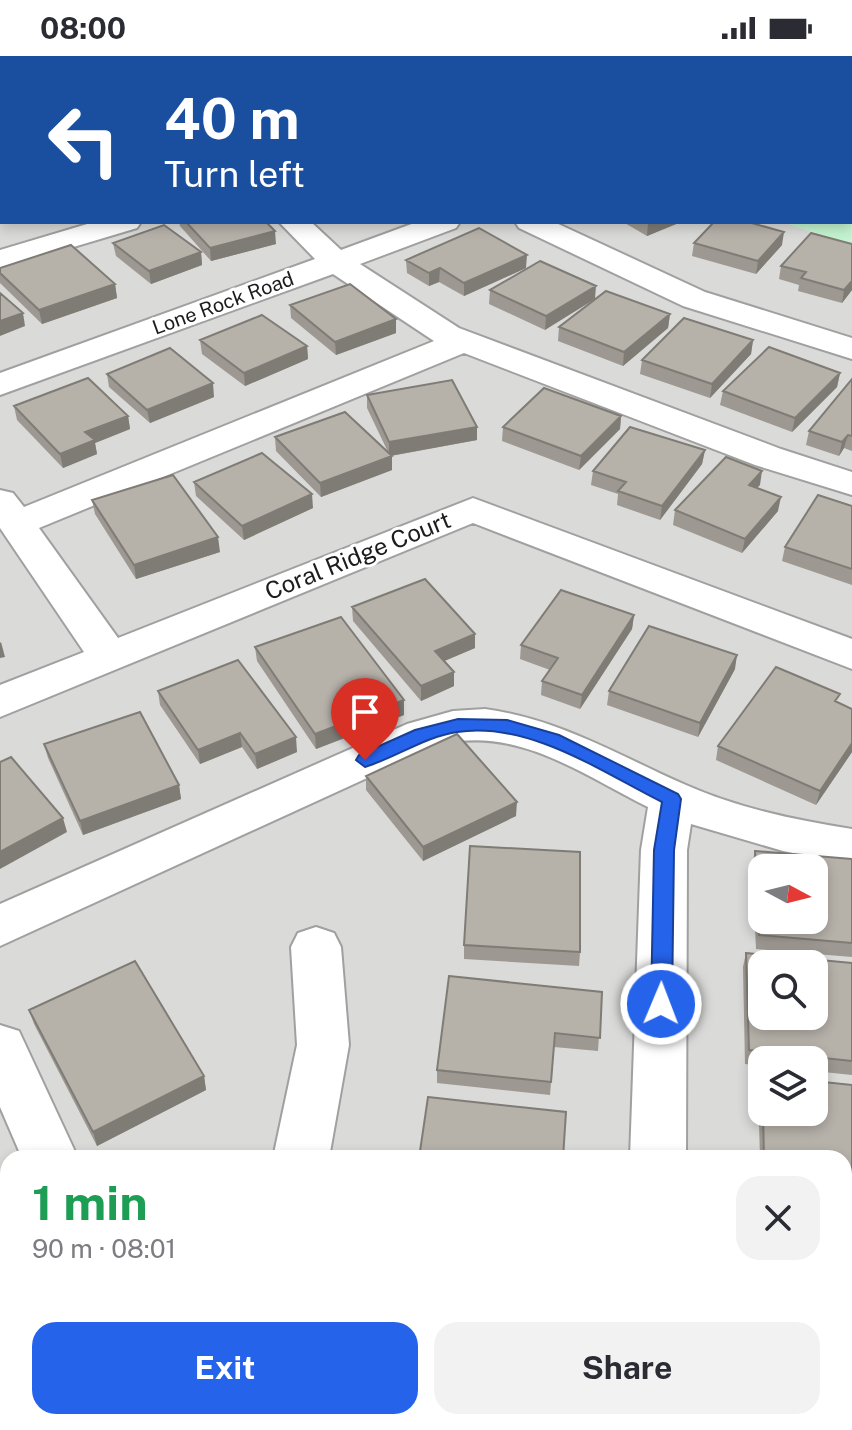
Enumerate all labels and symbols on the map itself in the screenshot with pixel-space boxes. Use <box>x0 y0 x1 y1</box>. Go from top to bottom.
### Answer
street label: Lone Rock Road <box>149 266 297 340</box>
street label: Coral Ridge Court <box>261 505 455 605</box>
pin <box>331 678 399 760</box>
north arrow <box>748 854 828 934</box>
position arrow <box>619 962 703 1046</box>

